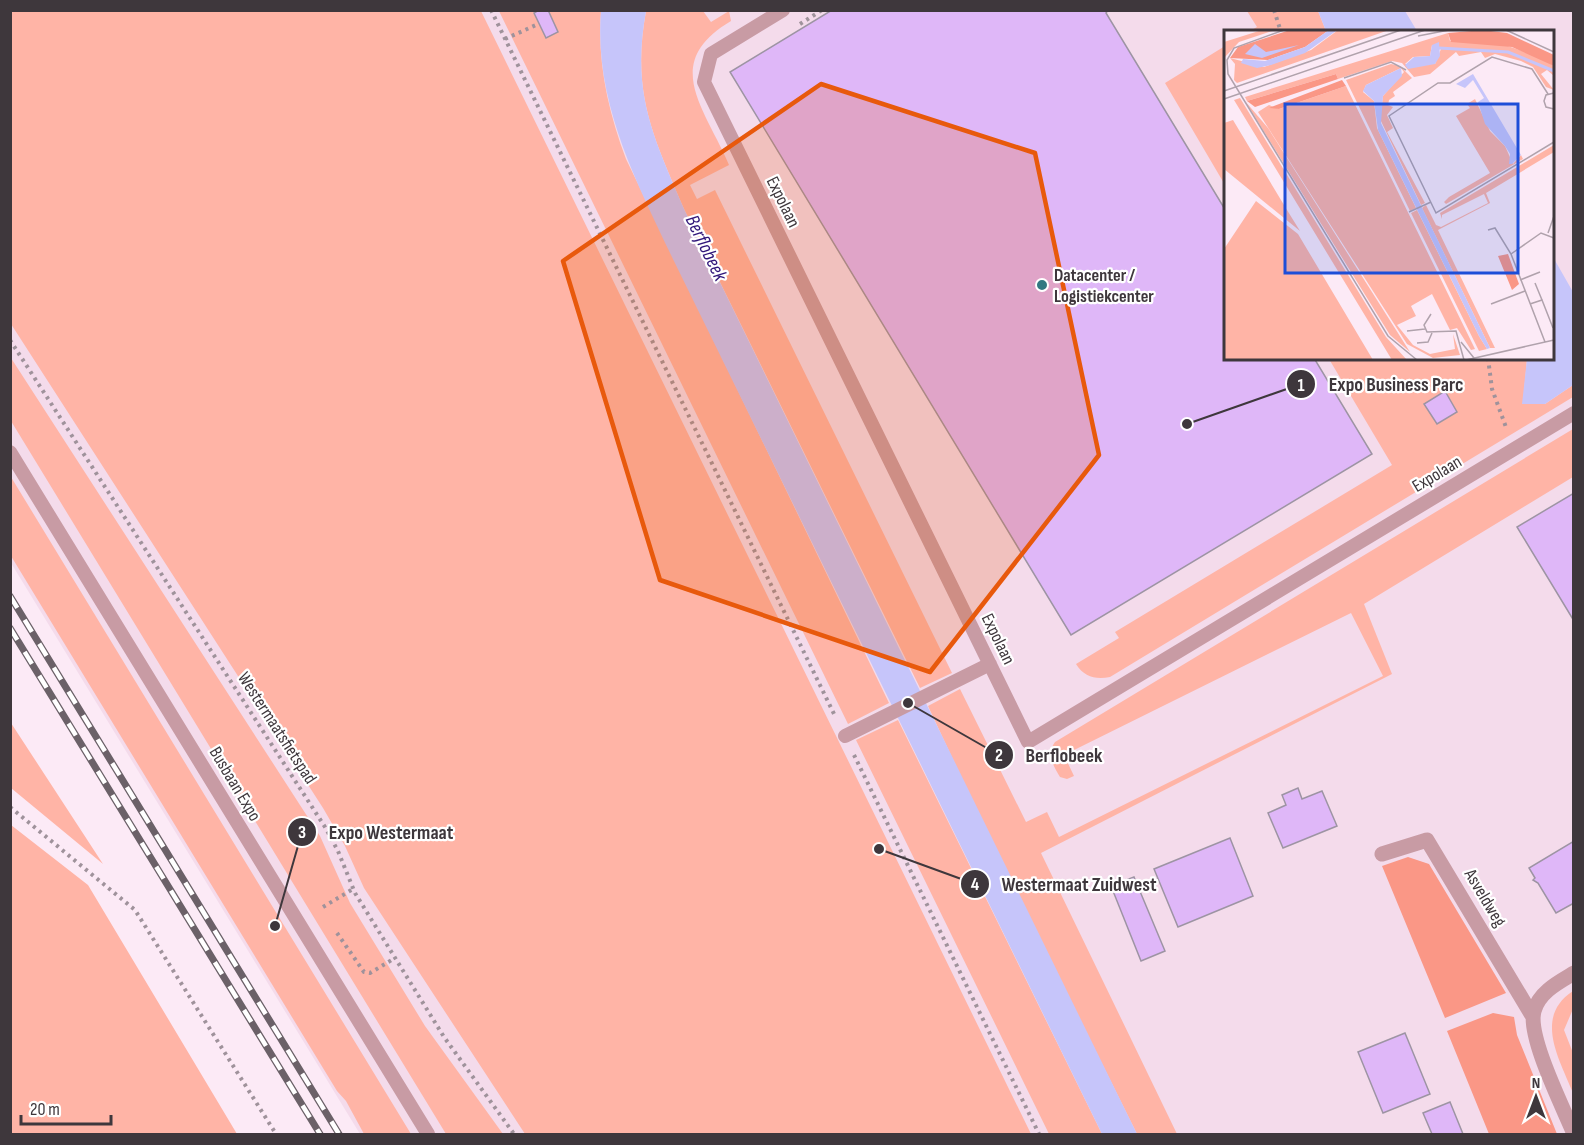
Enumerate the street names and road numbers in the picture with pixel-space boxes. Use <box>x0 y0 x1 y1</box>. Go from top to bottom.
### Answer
street label: Expolaan <box>762 173 804 231</box>
street label: Expolaan <box>1408 451 1466 497</box>
street label: Expolaan <box>977 610 1019 668</box>
street label: Westermaatsfietspad <box>233 668 321 788</box>
street label: Busbaan Expo <box>205 743 265 825</box>
street label: Asveldweg <box>1459 865 1510 931</box>

